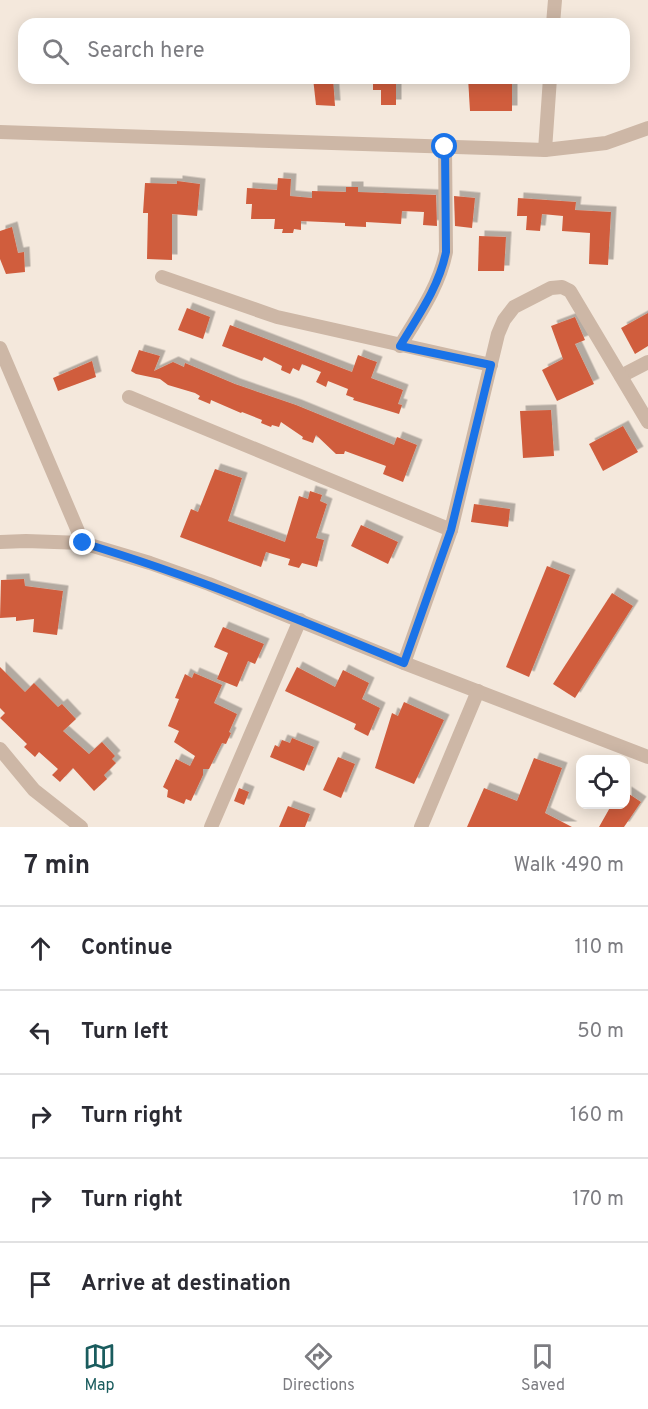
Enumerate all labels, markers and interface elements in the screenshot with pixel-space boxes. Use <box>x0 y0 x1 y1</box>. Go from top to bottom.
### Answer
search box <box>18 18 630 84</box>
icon: search <box>39 35 72 68</box>
text: Search here <box>87 38 205 65</box>
route start <box>431 133 457 159</box>
route end <box>69 529 95 555</box>
map controls <box>576 755 630 809</box>
button: locate <box>576 755 630 809</box>
text: 7 min <box>24 850 90 883</box>
text: Walk · 490 m <box>514 853 624 879</box>
icon: ahead <box>24 932 57 965</box>
text: Continue <box>81 935 172 962</box>
text: 110 m <box>575 935 624 961</box>
icon: left <box>24 1016 57 1049</box>
text: Turn left <box>81 1019 169 1046</box>
text: 50 m <box>577 1019 624 1045</box>
icon: right <box>24 1100 57 1133</box>
text: Turn right <box>81 1103 183 1130</box>
text: 160 m <box>570 1103 624 1129</box>
icon: right <box>24 1184 57 1217</box>
text: Turn right <box>81 1187 183 1214</box>
text: 170 m <box>572 1187 624 1213</box>
icon: arrive <box>24 1268 57 1301</box>
text: Arrive at destination <box>81 1271 291 1298</box>
tab: Map <box>83 1340 116 1396</box>
tab: Directions <box>282 1340 355 1396</box>
tab: Saved <box>521 1340 565 1396</box>

